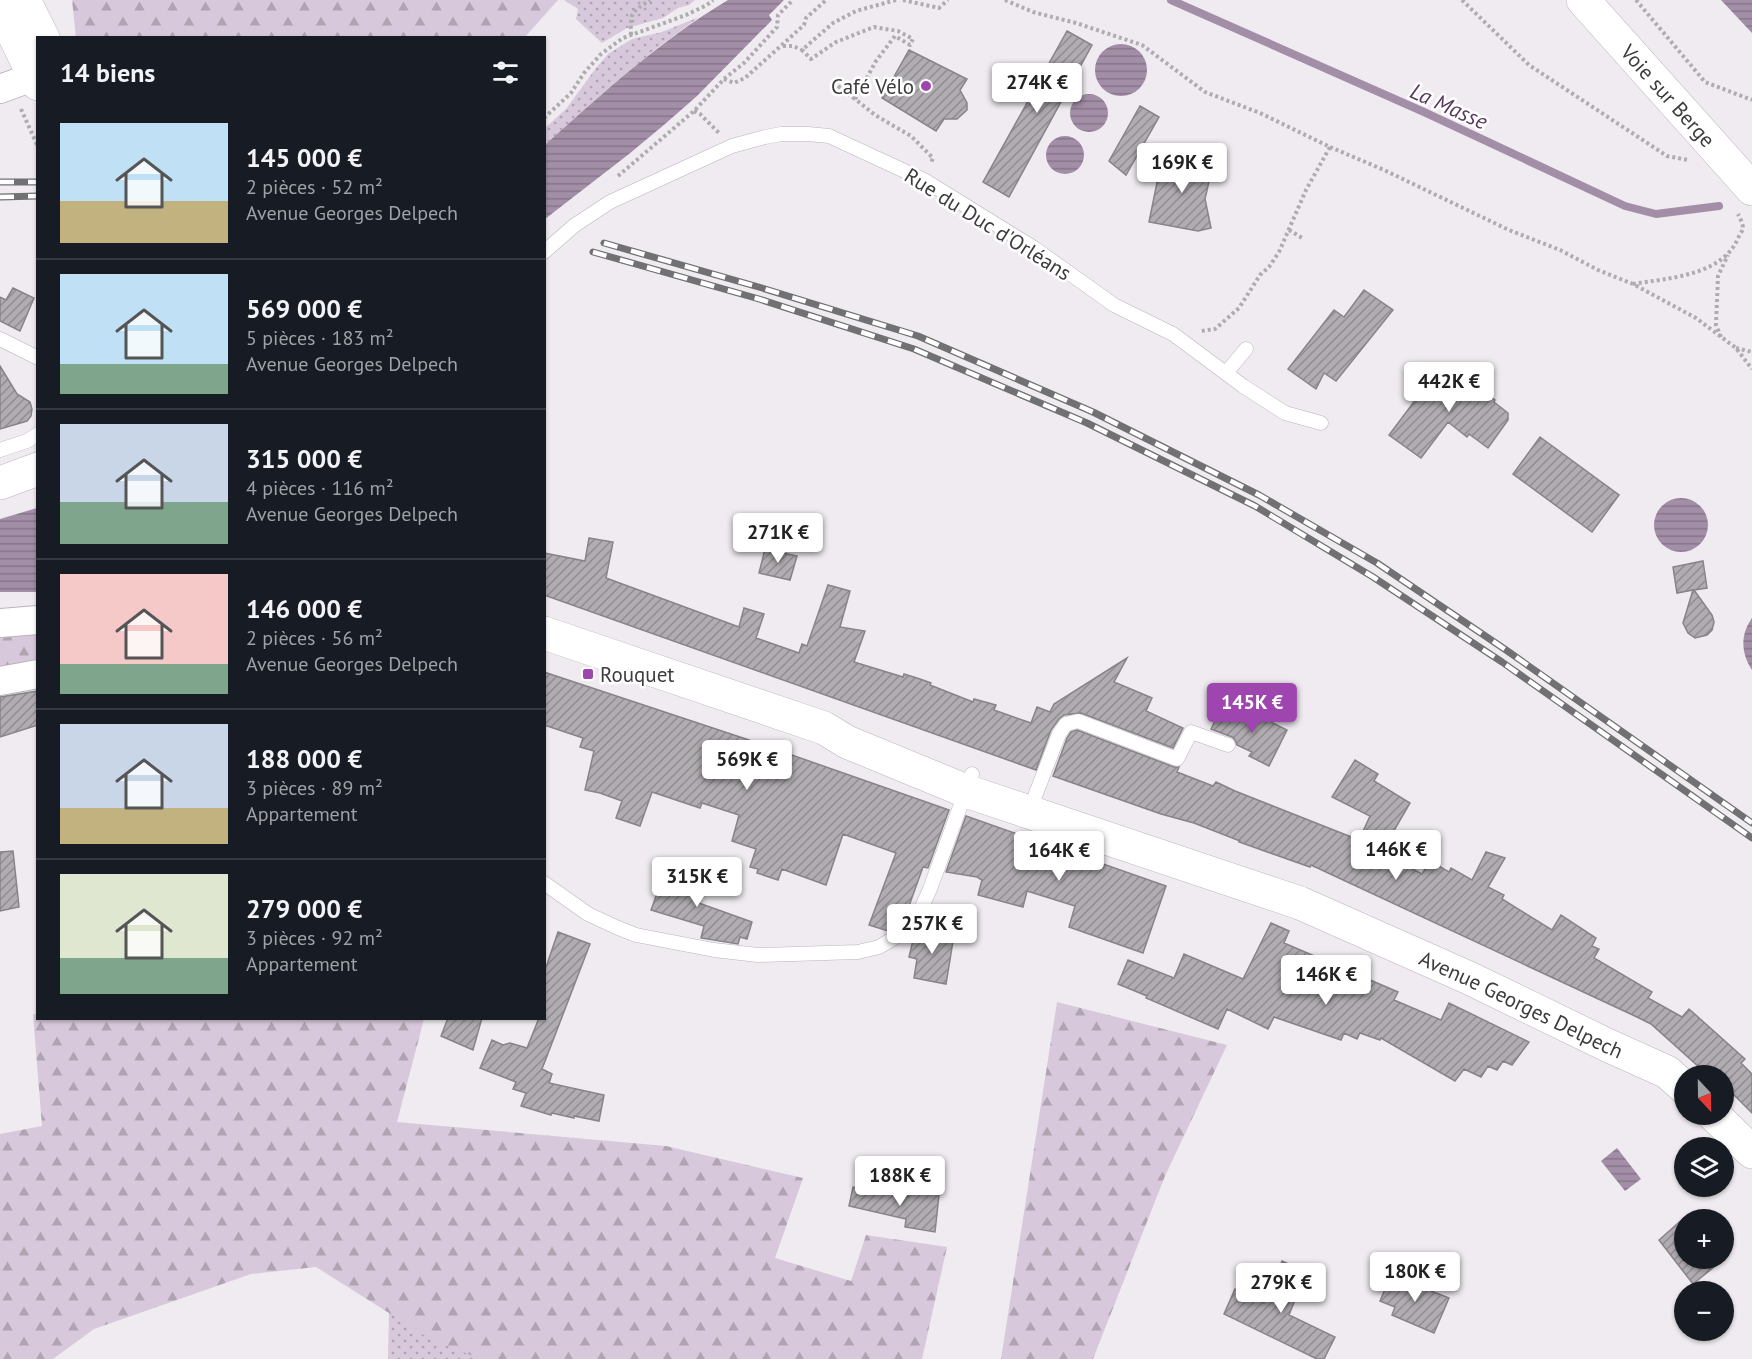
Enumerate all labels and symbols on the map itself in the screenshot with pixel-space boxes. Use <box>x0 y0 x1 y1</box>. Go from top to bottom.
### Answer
street label: Voie sur Berge <box>1615 38 1721 152</box>
pin: 274K € <box>988 63 1086 114</box>
place label: Café Vélo <box>831 73 914 100</box>
water label: La Masse <box>1406 77 1493 136</box>
marker: Café Vélo <box>919 79 933 93</box>
pin: 169K € <box>1133 143 1231 194</box>
street label: Rue du Duc d'Orléans <box>900 162 1076 286</box>
pin: 442K € <box>1400 362 1498 413</box>
pin: 271K € <box>729 513 827 564</box>
place label: Rouquet <box>600 661 674 688</box>
marker: Rouquet <box>581 667 595 681</box>
pin: 145K € <box>1203 683 1301 734</box>
pin: 569K € <box>698 740 796 791</box>
pin: 146K € <box>1347 830 1445 881</box>
pin: 164K € <box>1010 831 1108 882</box>
pin: 315K € <box>648 857 746 908</box>
pin: 257K € <box>883 904 981 955</box>
street label: Avenue Georges Delpech <box>1415 944 1628 1064</box>
pin: 146K € <box>1277 955 1375 1006</box>
north arrow <box>1674 1065 1734 1125</box>
pin: 188K € <box>851 1156 949 1207</box>
pin: 180K € <box>1366 1252 1464 1303</box>
pin: 279K € <box>1232 1263 1330 1314</box>

